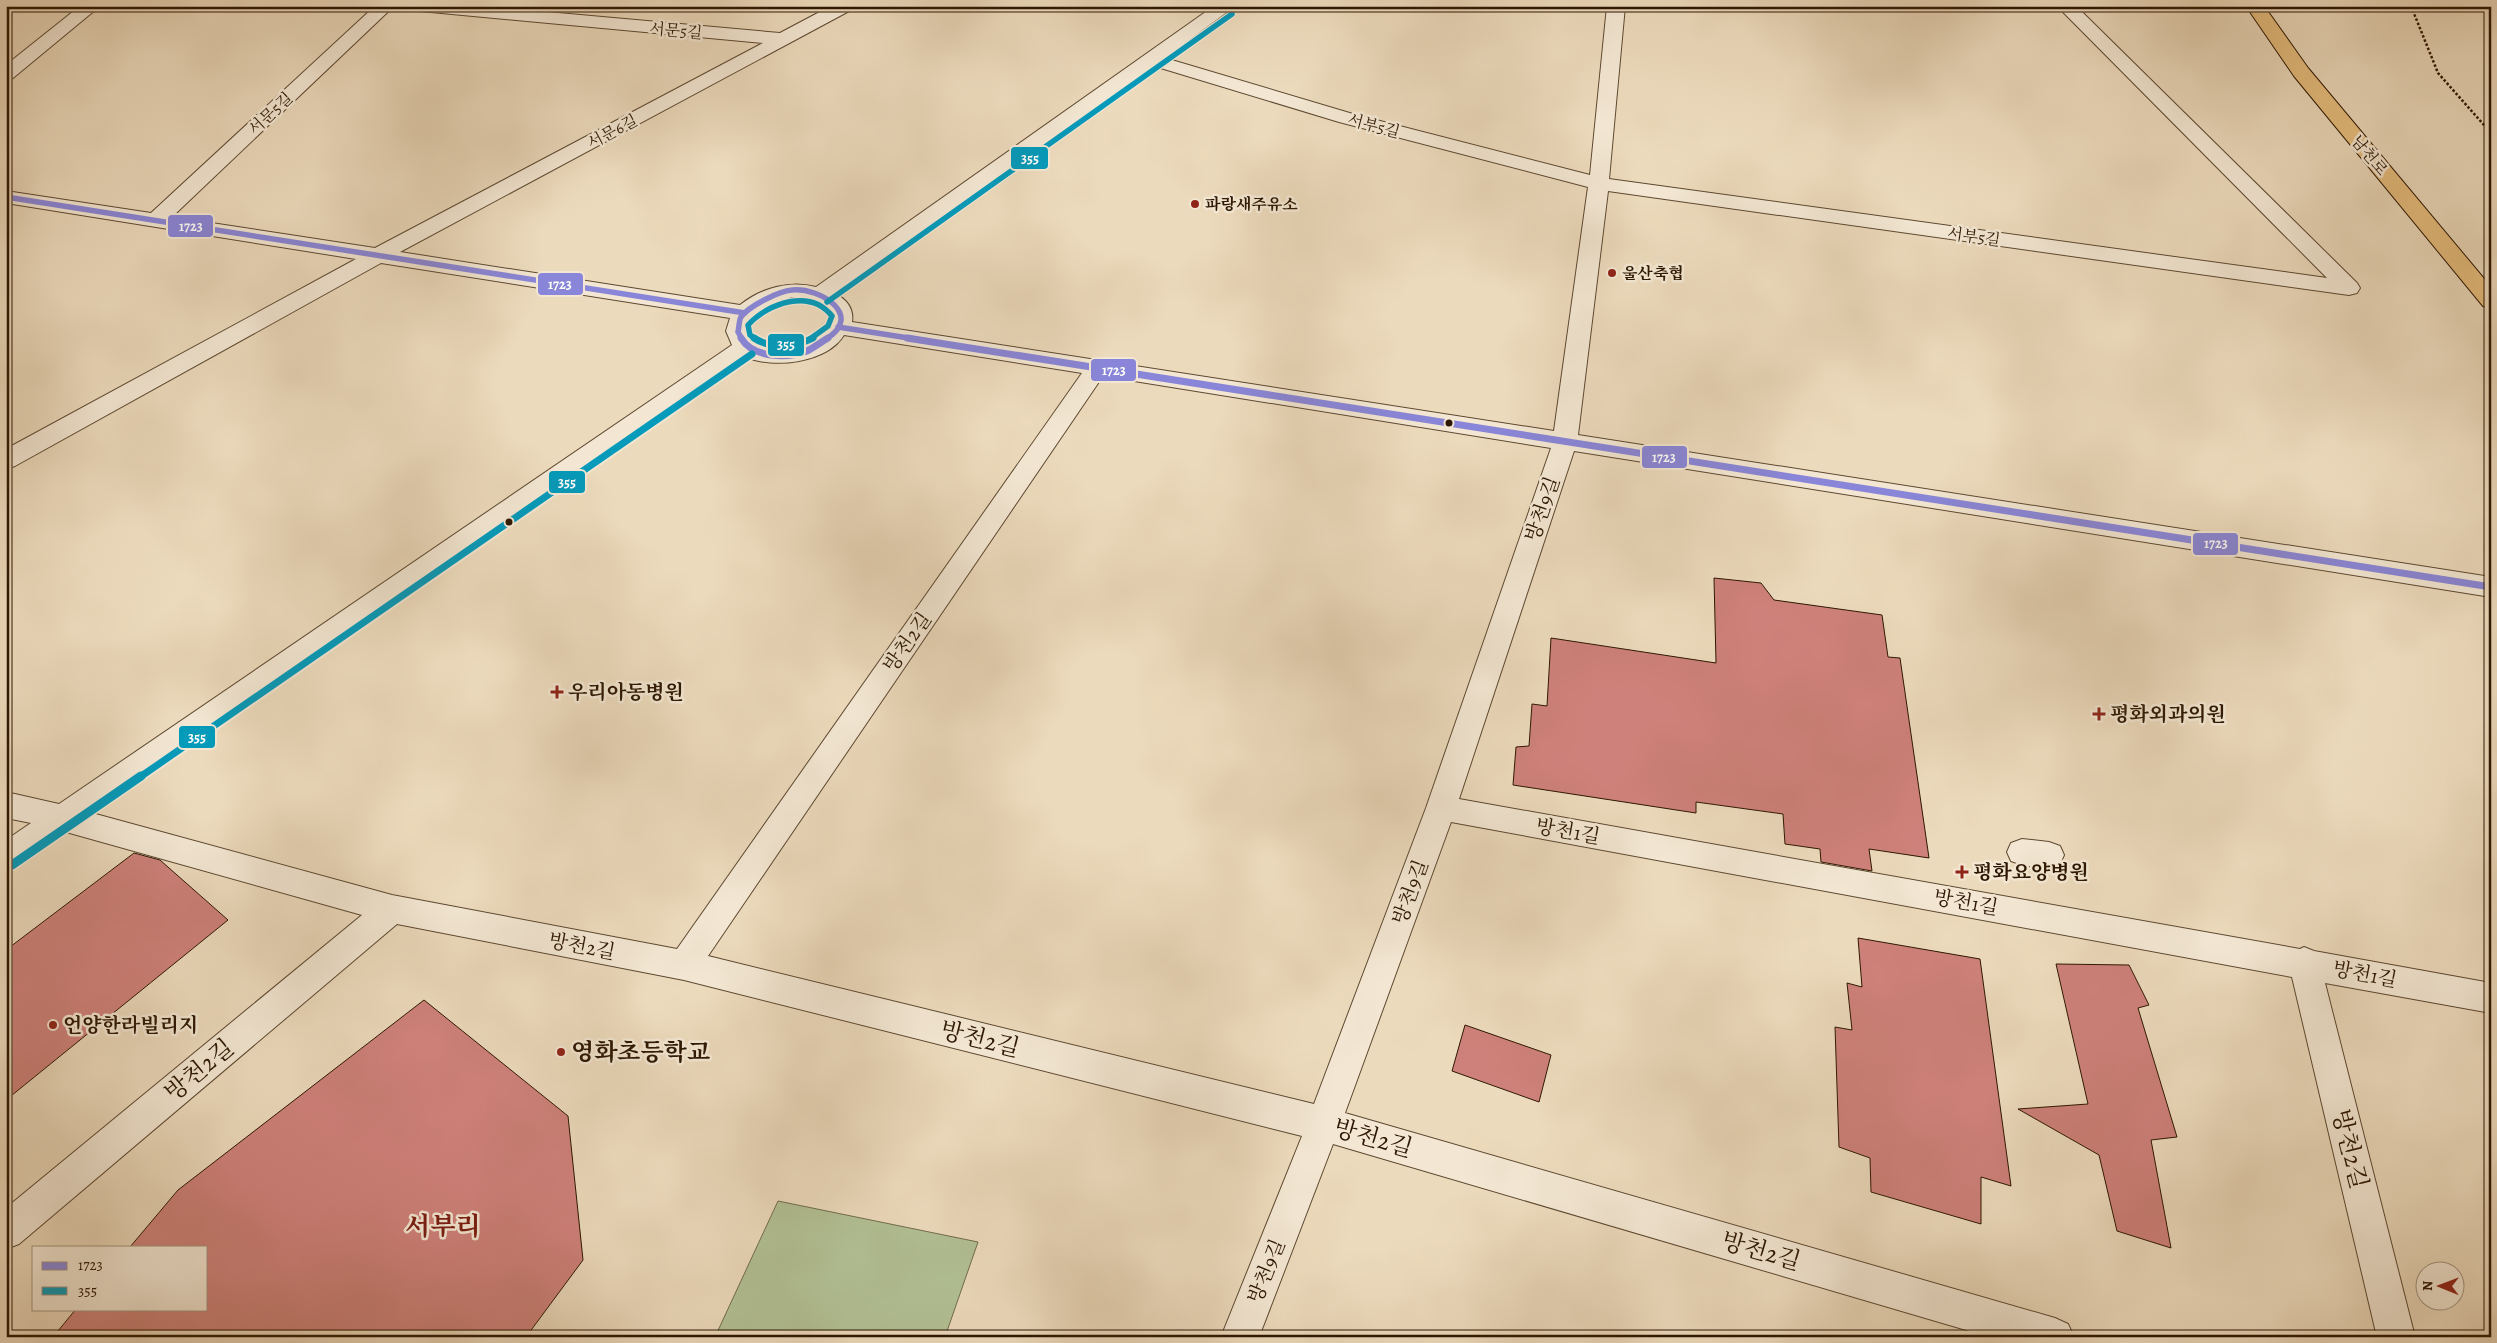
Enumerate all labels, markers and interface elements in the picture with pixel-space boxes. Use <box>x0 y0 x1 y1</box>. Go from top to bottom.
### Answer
street label: 서문5길 <box>648 18 703 44</box>
street label: 서문5길 <box>244 88 298 140</box>
street label: 서부5길 <box>1345 108 1402 143</box>
street label: 서문6길 <box>584 110 641 154</box>
street label: 남천로 <box>2346 131 2393 181</box>
line badge: 355 <box>1010 146 1049 170</box>
text: 355 <box>1021 149 1039 168</box>
place label: 파랑새주유소 <box>1205 194 1298 216</box>
marker: 파랑새주유소 <box>1189 198 1201 210</box>
line badge: 1723 <box>167 214 214 238</box>
text: 1723 <box>179 217 203 236</box>
street label: 서부5길 <box>1946 222 2002 252</box>
place label: 울산축협 <box>1622 263 1684 285</box>
marker: 울산축협 <box>1606 267 1618 279</box>
line badge: 1723 <box>537 272 584 296</box>
text: 1723 <box>548 275 572 294</box>
line badge: 355 <box>767 333 805 357</box>
text: 355 <box>777 335 795 354</box>
line badge: 1723 <box>1090 358 1137 382</box>
text: 1723 <box>1102 361 1126 380</box>
unlabelled marker <box>1444 418 1454 428</box>
line badge: 1723 <box>1641 445 1688 469</box>
text: 1723 <box>1652 448 1676 467</box>
line badge: 355 <box>548 470 586 494</box>
text: 355 <box>558 473 576 492</box>
street label: 방천9길 <box>1519 473 1566 545</box>
unlabelled marker <box>504 517 514 527</box>
line badge: 1723 <box>2192 532 2239 556</box>
text: 1723 <box>2204 534 2228 553</box>
street label: 방천2길 <box>877 607 938 678</box>
place label: 우리아동병원 <box>568 679 684 706</box>
marker: 우리아동병원 <box>550 685 564 699</box>
place label: 평화외과의원 <box>2110 701 2226 728</box>
marker: 평화외과의원 <box>2092 707 2106 721</box>
line badge: 355 <box>178 725 216 749</box>
text: 355 <box>188 728 206 747</box>
street label: 방천1길 <box>1534 813 1602 850</box>
street label: 방천9길 <box>1386 856 1435 928</box>
place label: 평화요양병원 <box>1973 859 2089 886</box>
marker: 평화요양병원 <box>1955 865 1969 879</box>
street label: 방천1길 <box>1932 884 2000 921</box>
street label: 방천2길 <box>546 927 618 966</box>
street label: 방천1길 <box>2331 955 2399 994</box>
place label: 언양한라빌리지 <box>63 1012 198 1039</box>
street label: 방천2길 <box>937 1014 1023 1064</box>
marker: 언양한라빌리지 <box>47 1019 59 1031</box>
street label: 방천2길 <box>158 1032 240 1108</box>
place label: 영화초등학교 <box>571 1036 710 1068</box>
marker: 영화초등학교 <box>555 1046 567 1058</box>
street label: 방천2길 <box>2325 1106 2375 1192</box>
street label: 방천2길 <box>1330 1111 1416 1165</box>
district label: 서부리 <box>405 1209 481 1244</box>
street label: 방천2길 <box>1718 1224 1804 1278</box>
street label: 방천9길 <box>1241 1235 1292 1307</box>
legend <box>32 1246 208 1310</box>
text: 1723 <box>78 1255 103 1275</box>
north arrow <box>2414 1260 2464 1310</box>
text: 355 <box>78 1281 97 1301</box>
text: N <box>2418 1281 2437 1291</box>

